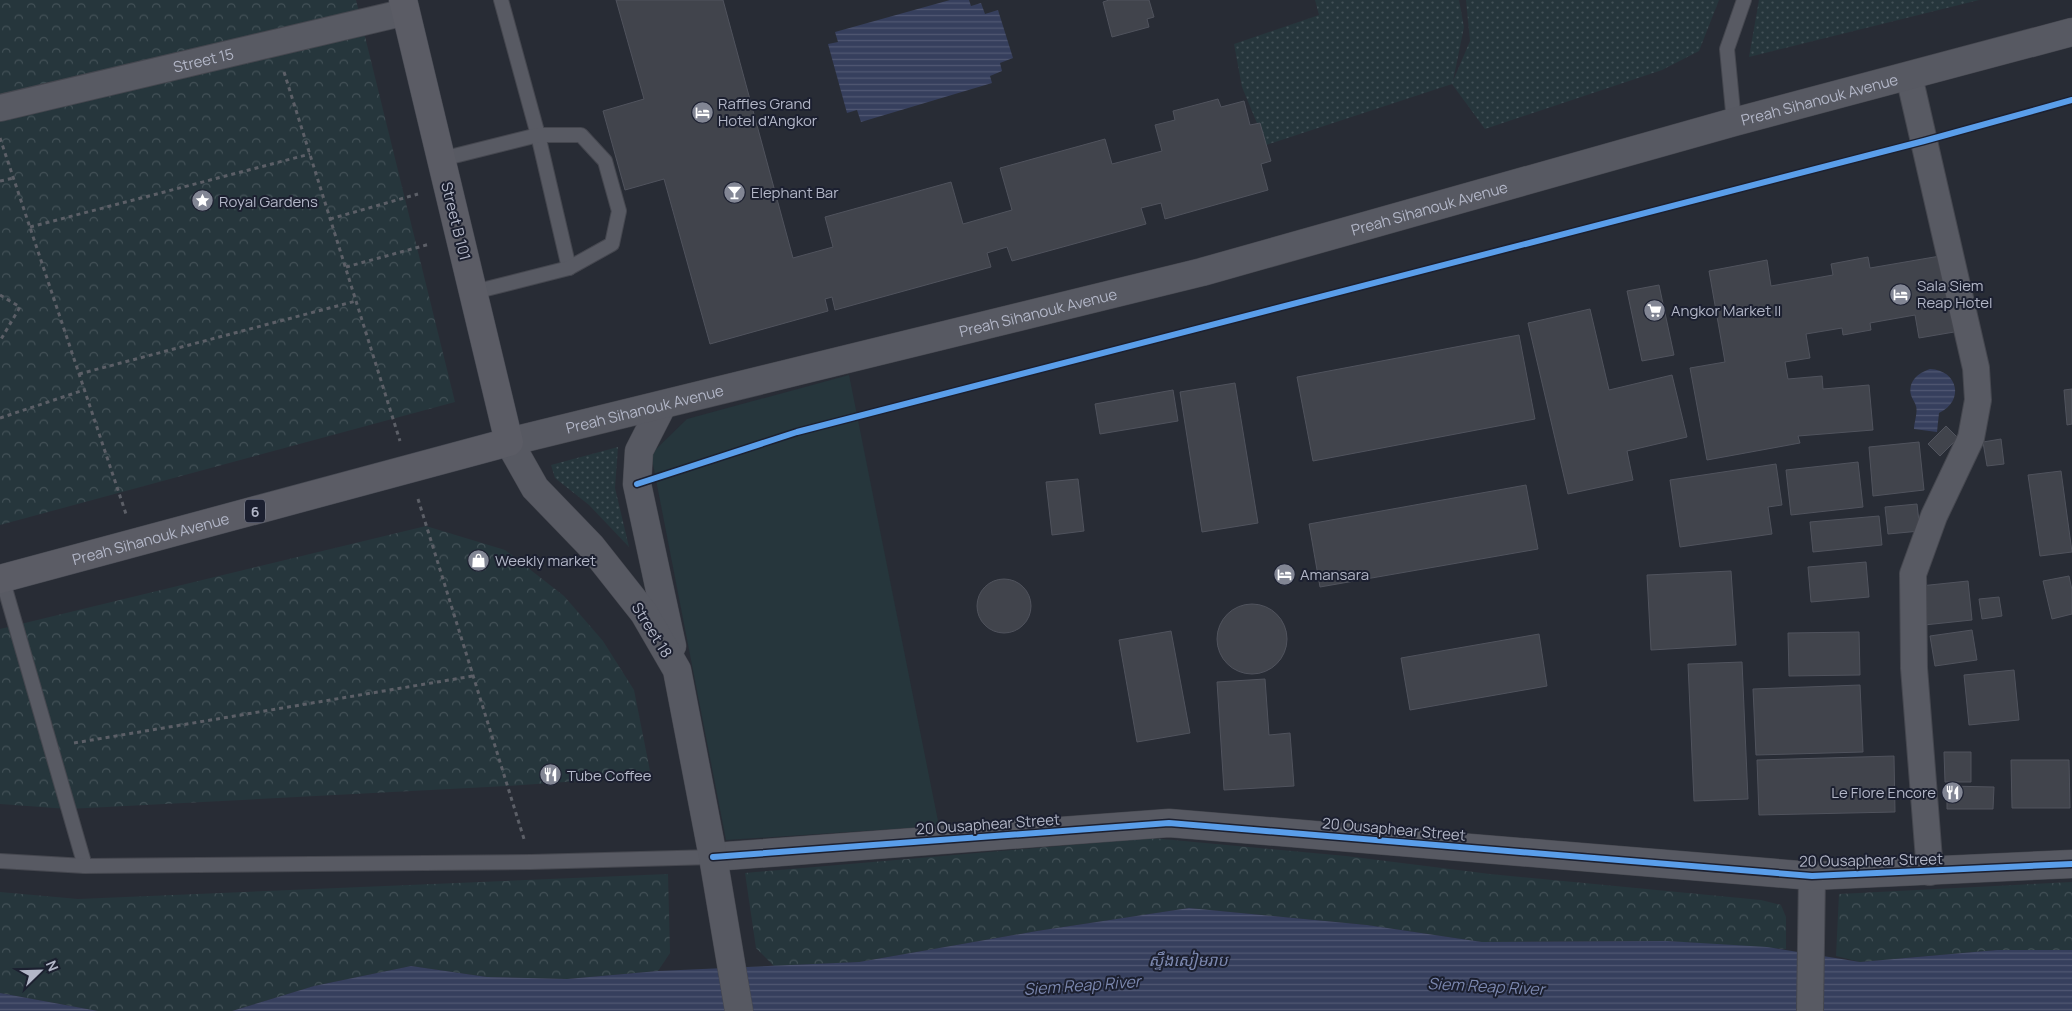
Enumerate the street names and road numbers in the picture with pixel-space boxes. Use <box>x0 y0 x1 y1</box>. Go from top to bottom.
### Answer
street label: Street 15 <box>171 43 236 77</box>
street label: Preah Sihanouk Avenue <box>1739 68 1900 130</box>
street label: Preah Sihanouk Avenue <box>1349 176 1510 240</box>
street label: Street B 101 <box>436 180 476 262</box>
street label: Preah Sihanouk Avenue <box>957 283 1119 342</box>
street label: Preah Sihanouk Avenue <box>564 379 726 438</box>
road number: 6 <box>245 500 265 522</box>
street label: Preah Sihanouk Avenue <box>70 507 232 570</box>
street label: Street 18 <box>627 598 677 662</box>
street label: 20 Ousaphear Street <box>916 809 1060 839</box>
street label: 20 Ousaphear Street <box>1321 812 1467 846</box>
street label: 20 Ousaphear Street <box>1799 848 1943 872</box>

